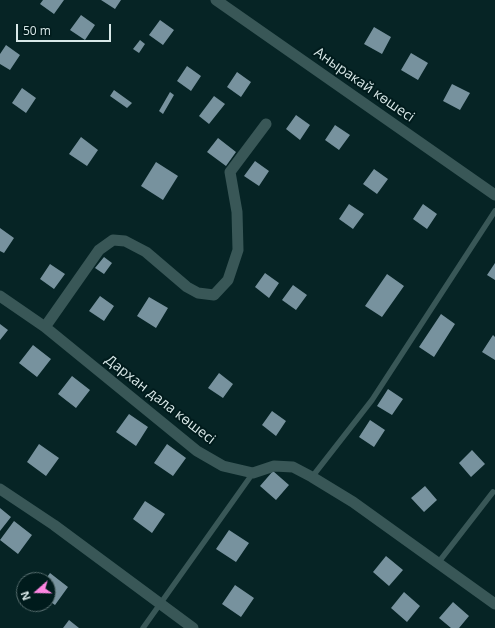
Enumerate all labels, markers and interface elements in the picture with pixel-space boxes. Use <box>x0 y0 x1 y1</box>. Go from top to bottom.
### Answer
scale bar <box>18 16 113 42</box>
text: 50 m <box>23 22 51 39</box>
street label: Аныракай көшесі <box>311 44 417 126</box>
street label: Дархан дала көшесі <box>102 352 218 448</box>
north arrow <box>16 572 56 612</box>
text: N <box>17 589 34 603</box>

